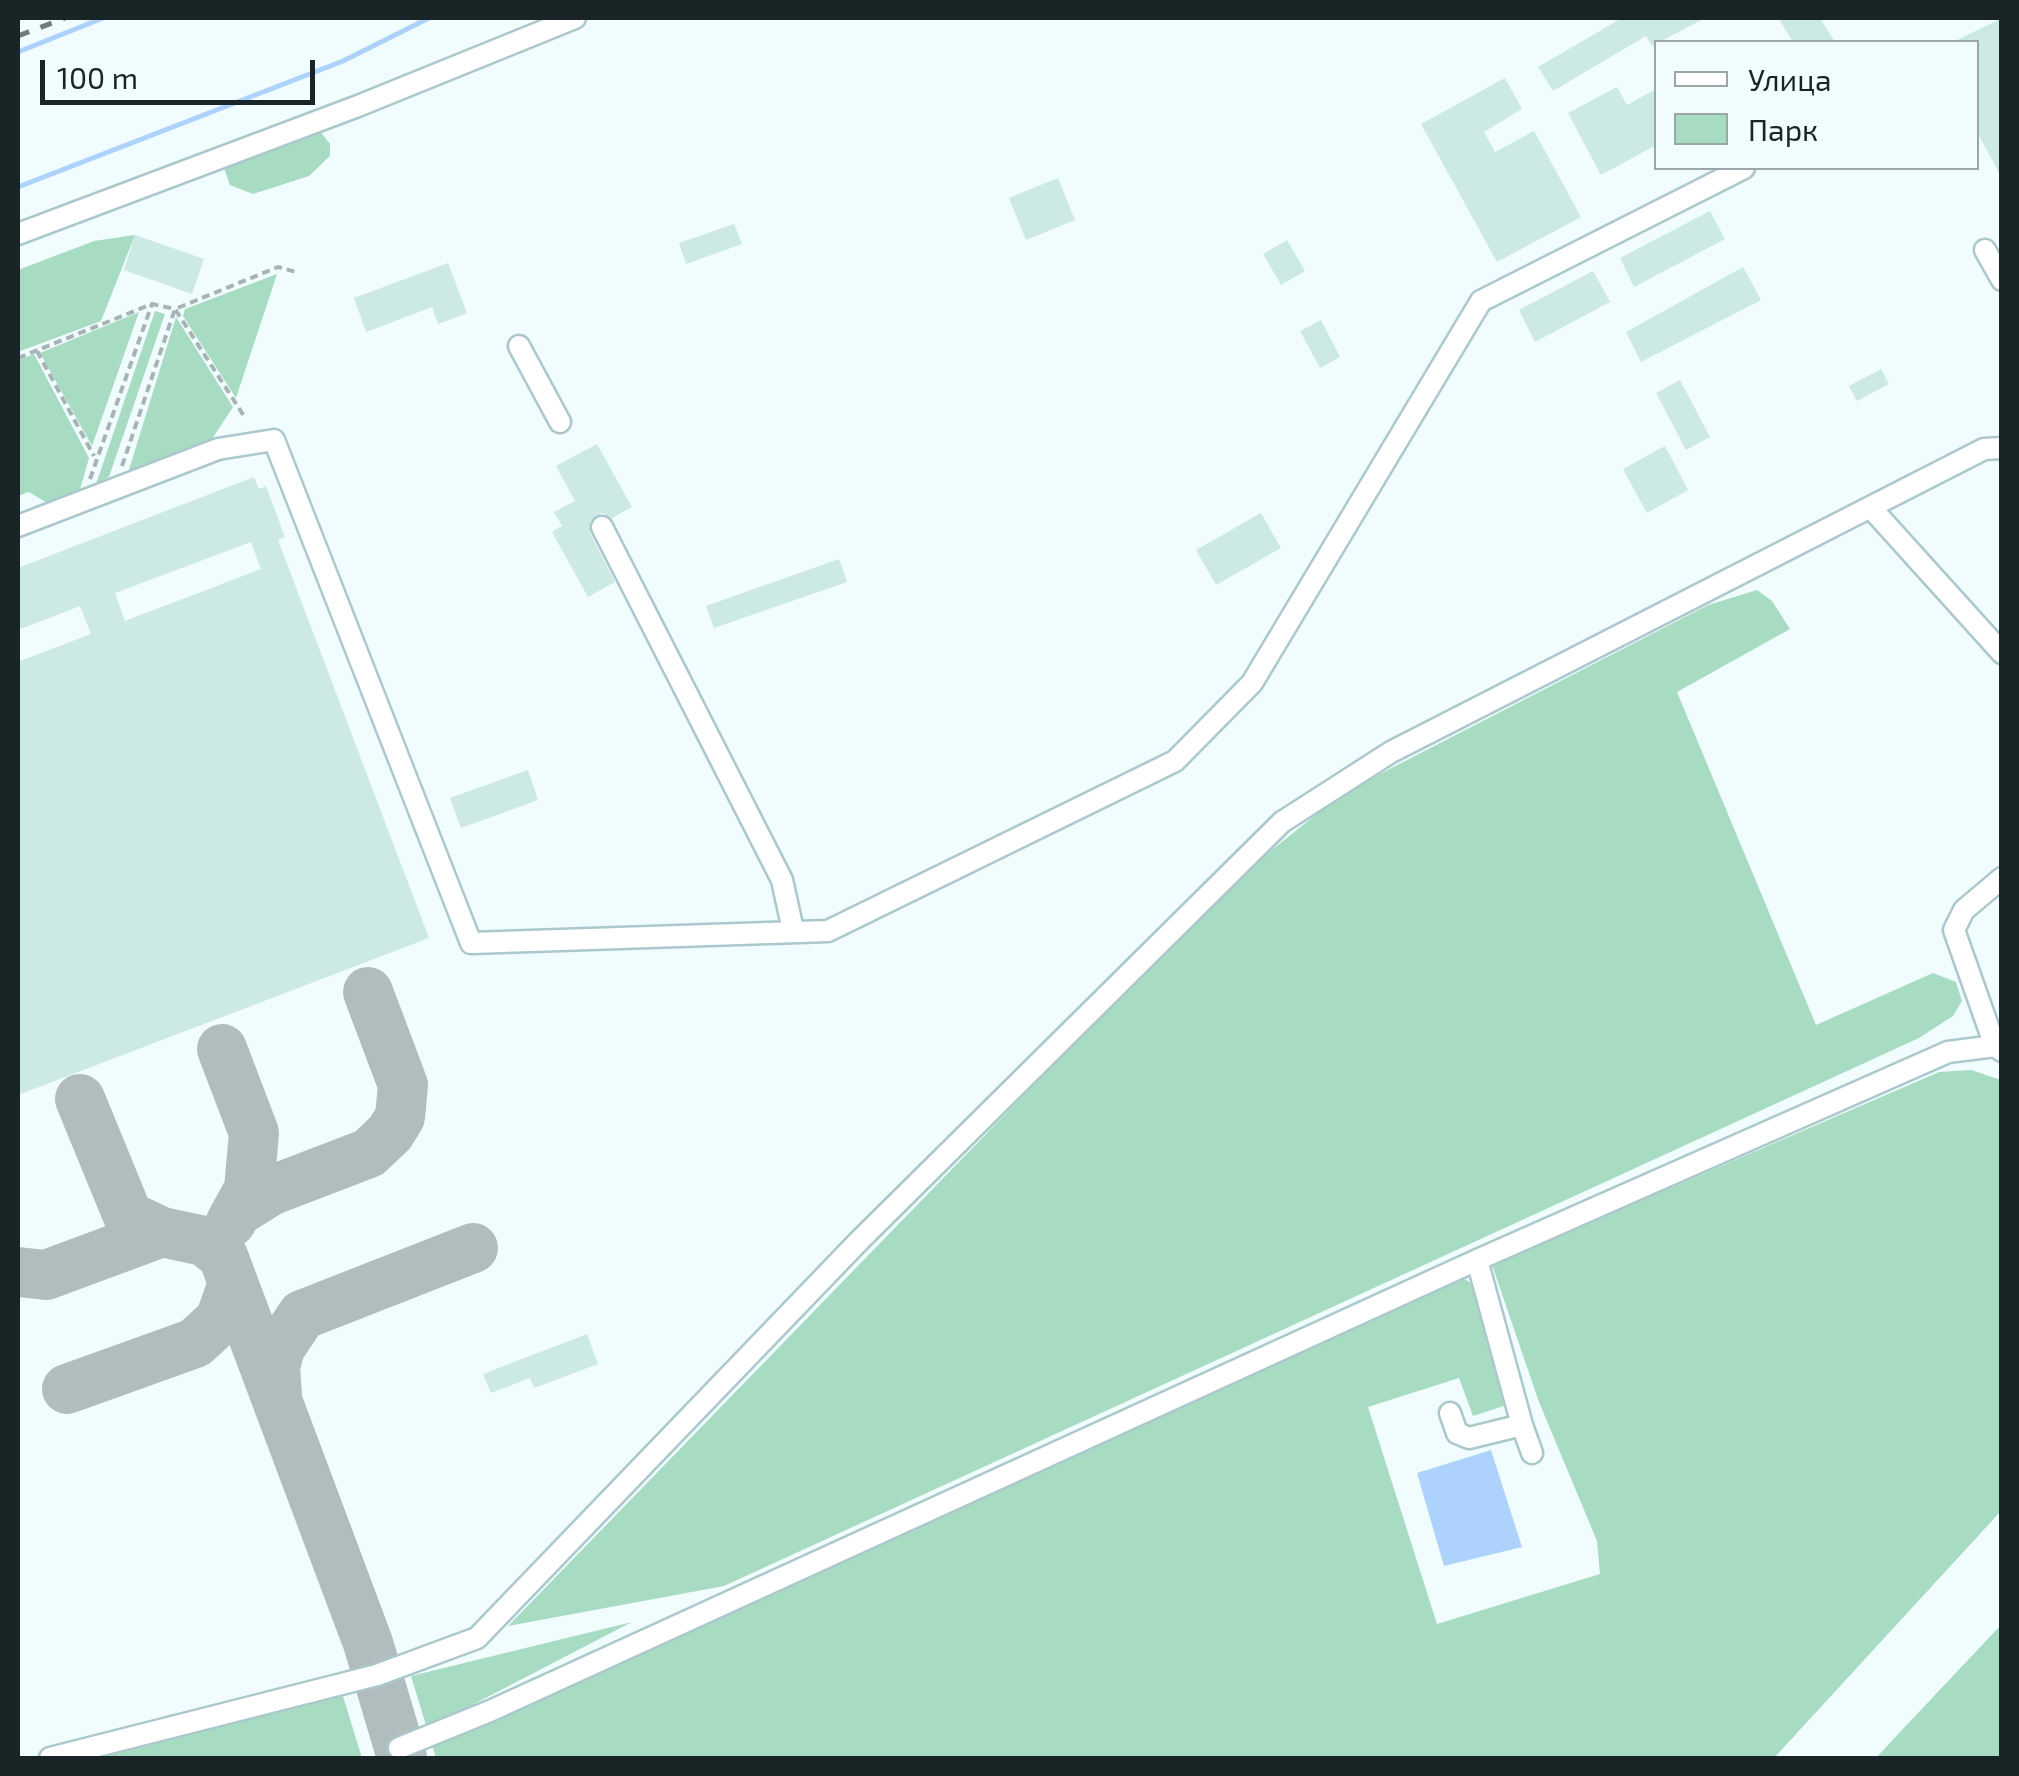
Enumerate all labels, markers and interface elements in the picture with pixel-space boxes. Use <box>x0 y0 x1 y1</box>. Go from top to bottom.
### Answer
scale bar <box>45 40 320 102</box>
legend <box>1654 40 1979 170</box>
text: 100 m <box>57 59 138 95</box>
text: Улица <box>1748 61 1832 97</box>
text: Парк <box>1748 111 1818 147</box>

